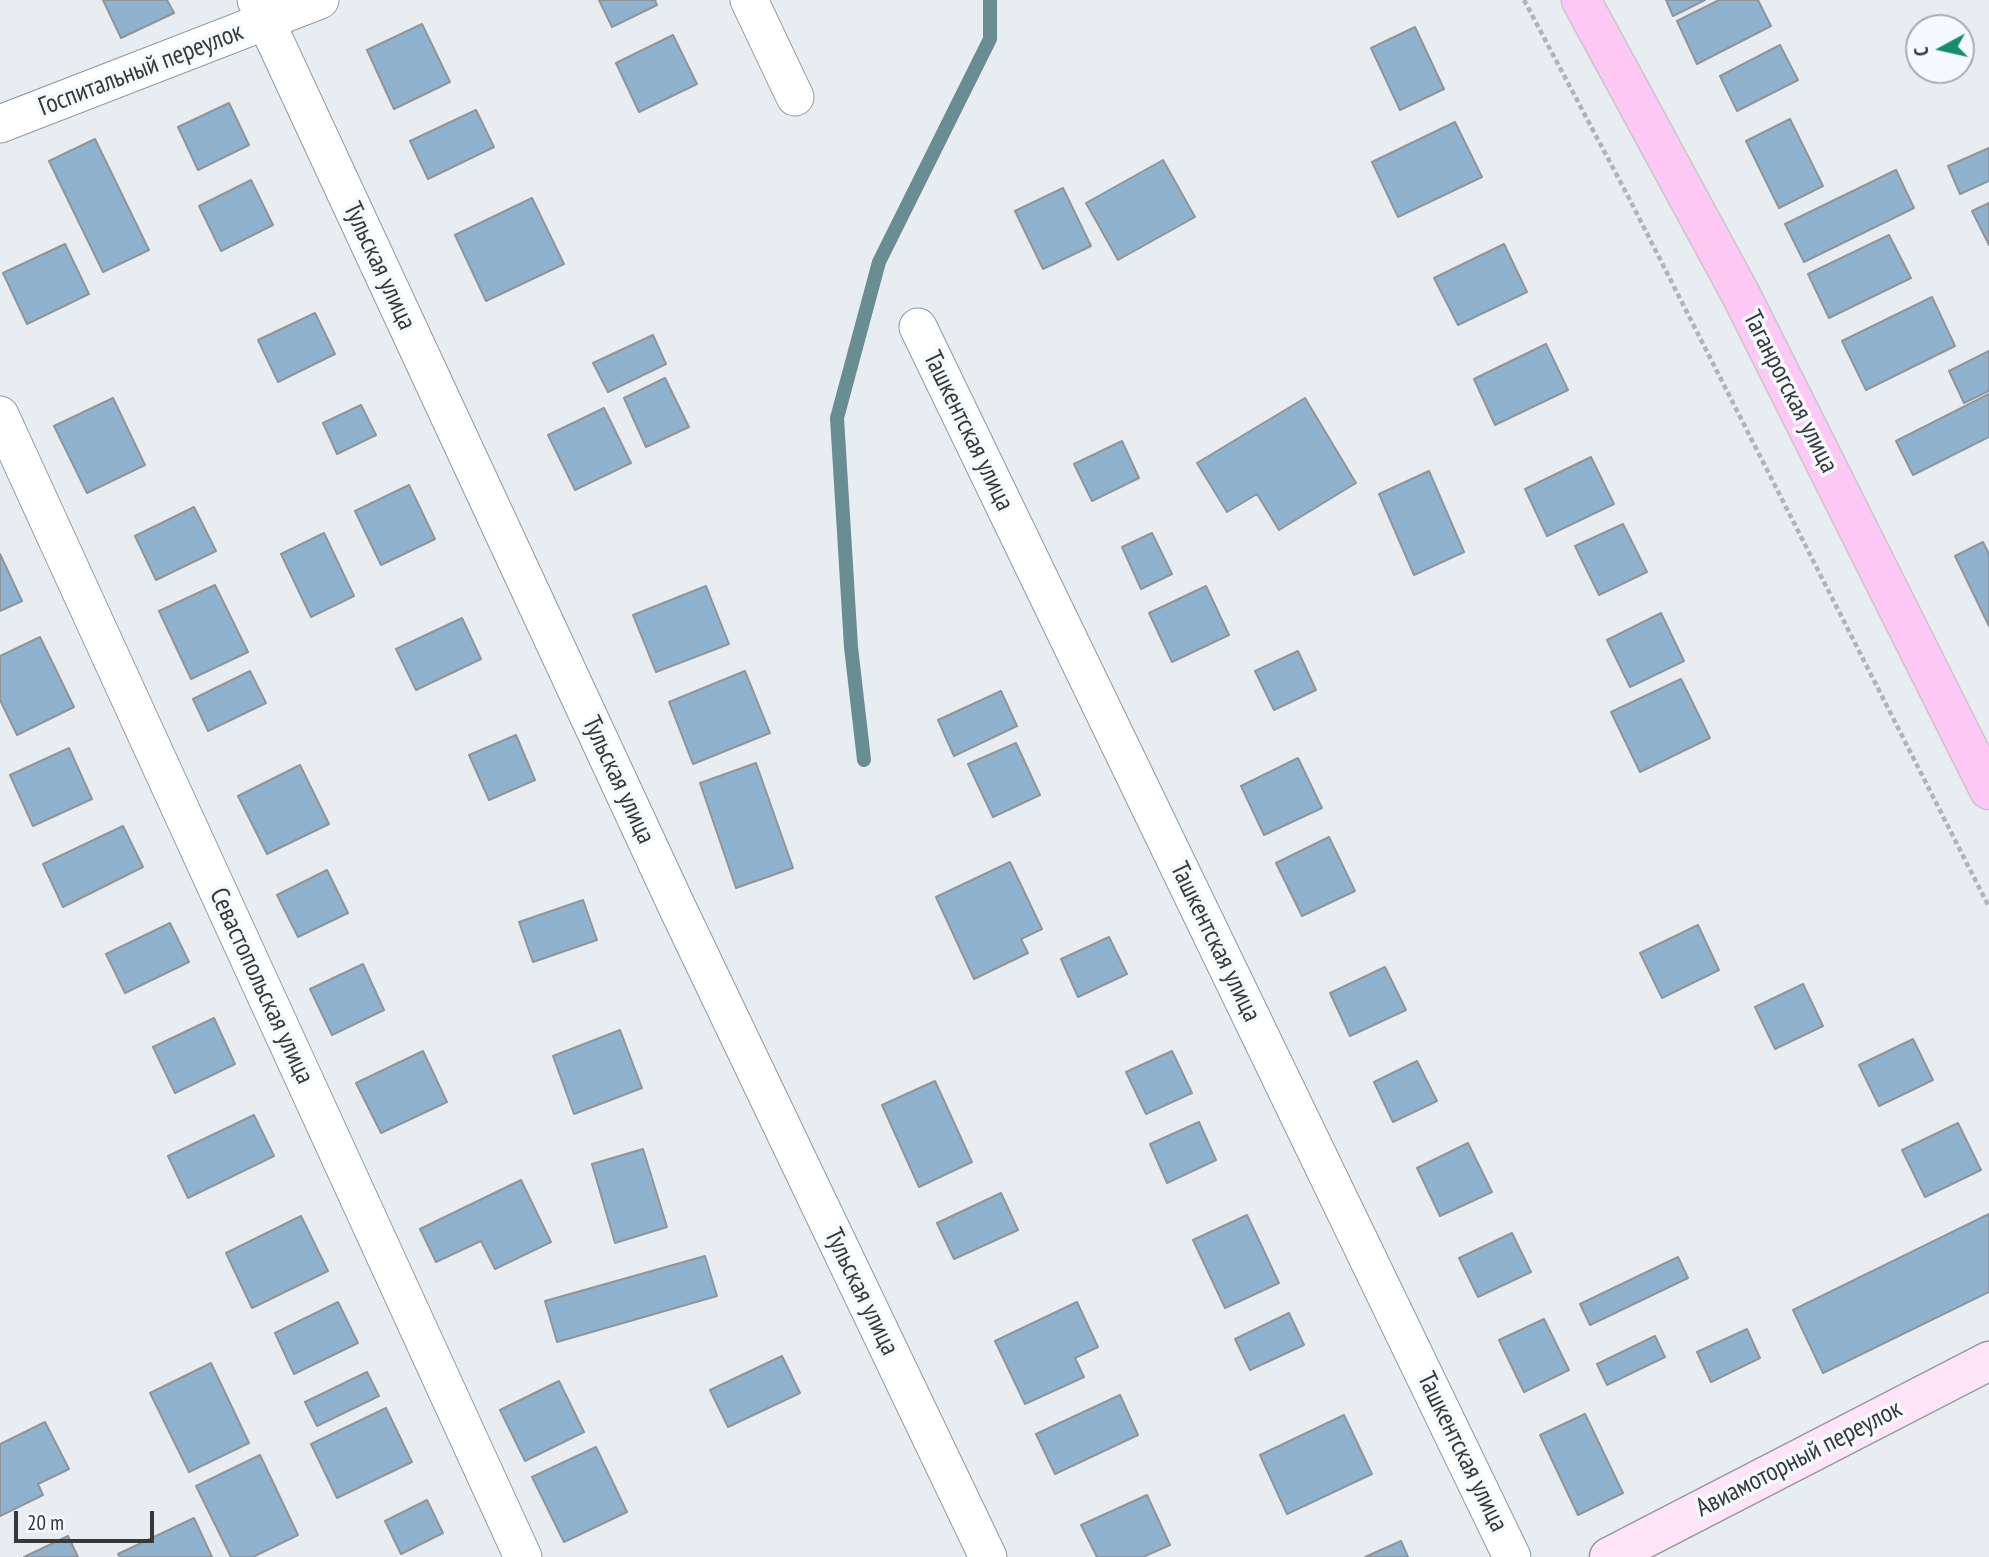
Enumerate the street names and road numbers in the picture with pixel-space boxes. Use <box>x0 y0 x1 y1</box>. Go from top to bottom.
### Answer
street label: Госпитальный переулок <box>34 17 248 123</box>
street label: Тульская улица <box>336 197 422 335</box>
street label: Таганрогская улица <box>1736 306 1844 478</box>
street label: Ташкентская улица <box>916 346 1020 516</box>
street label: Тульская улица <box>575 711 661 849</box>
street label: Ташкентская улица <box>1163 857 1267 1027</box>
street label: Севастопольская улица <box>202 883 320 1089</box>
street label: Тульская улица <box>817 1224 905 1360</box>
street label: Ташкентская улица <box>1410 1367 1514 1537</box>
street label: Авиамоторный переулок <box>1691 1394 1907 1524</box>

